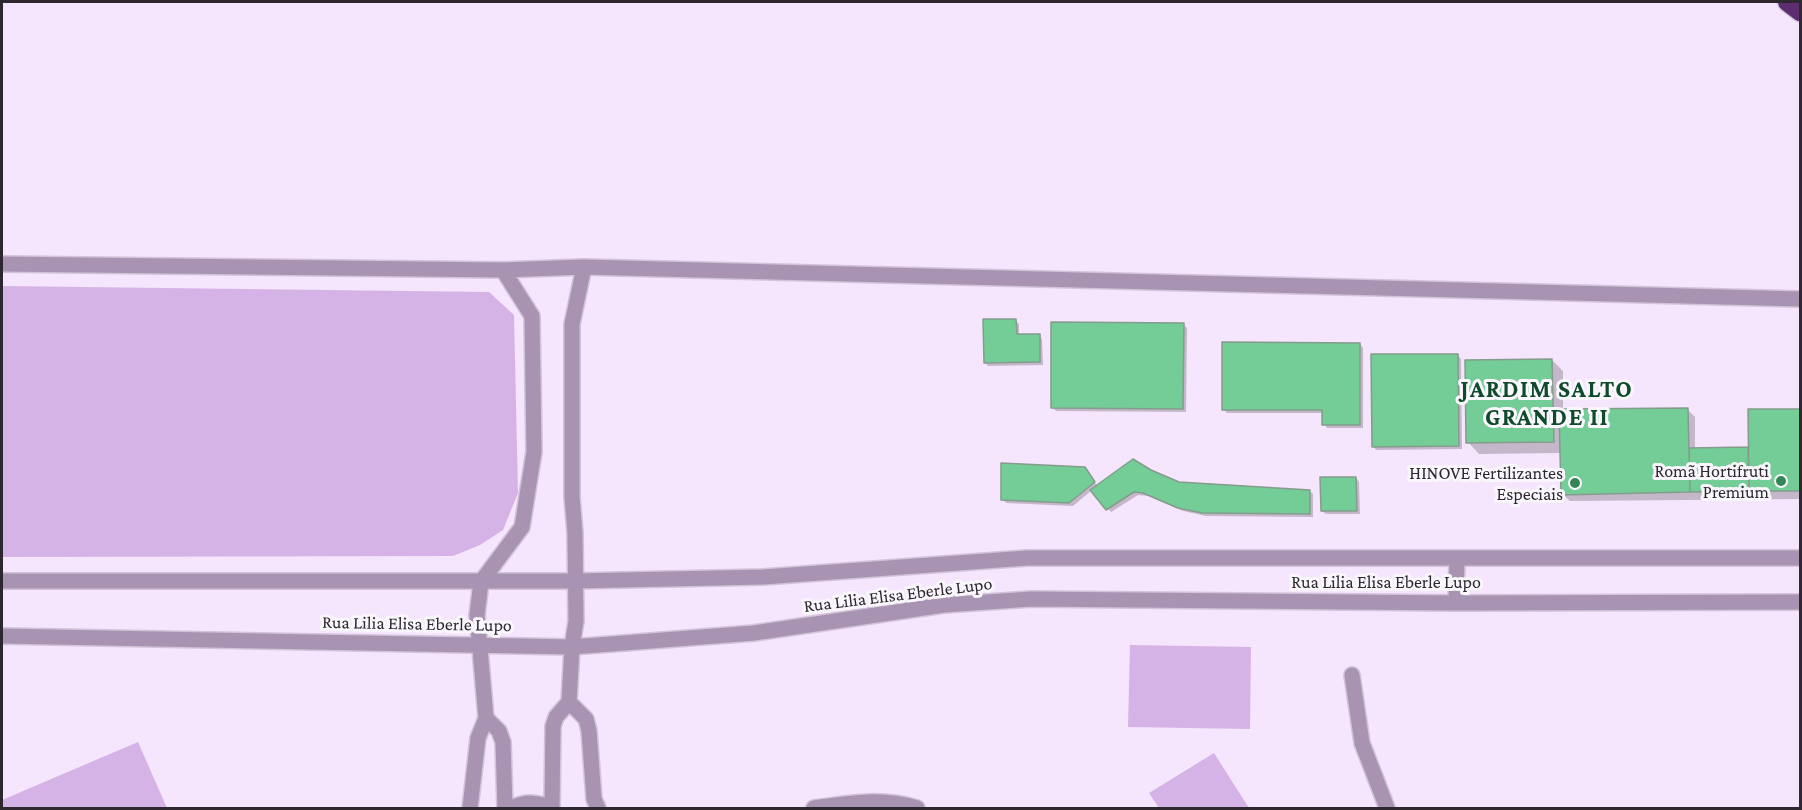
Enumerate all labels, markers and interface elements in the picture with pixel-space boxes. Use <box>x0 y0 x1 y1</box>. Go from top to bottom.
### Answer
district label: JARDIM SALTO GRANDE II <box>1461 376 1633 432</box>
place label: Romã Hortifruti Premium <box>1654 460 1769 502</box>
place label: HINOVE Fertilizantes Especiais <box>1409 462 1563 504</box>
marker: Romã Hortifruti Premium <box>1774 474 1788 488</box>
marker: HINOVE Fertilizantes Especiais <box>1568 476 1582 490</box>
street label: Rua Lilia Elisa Eberle Lupo <box>1291 571 1481 593</box>
street label: Rua Lilia Elisa Eberle Lupo <box>803 573 993 617</box>
street label: Rua Lilia Elisa Eberle Lupo <box>322 612 512 636</box>

